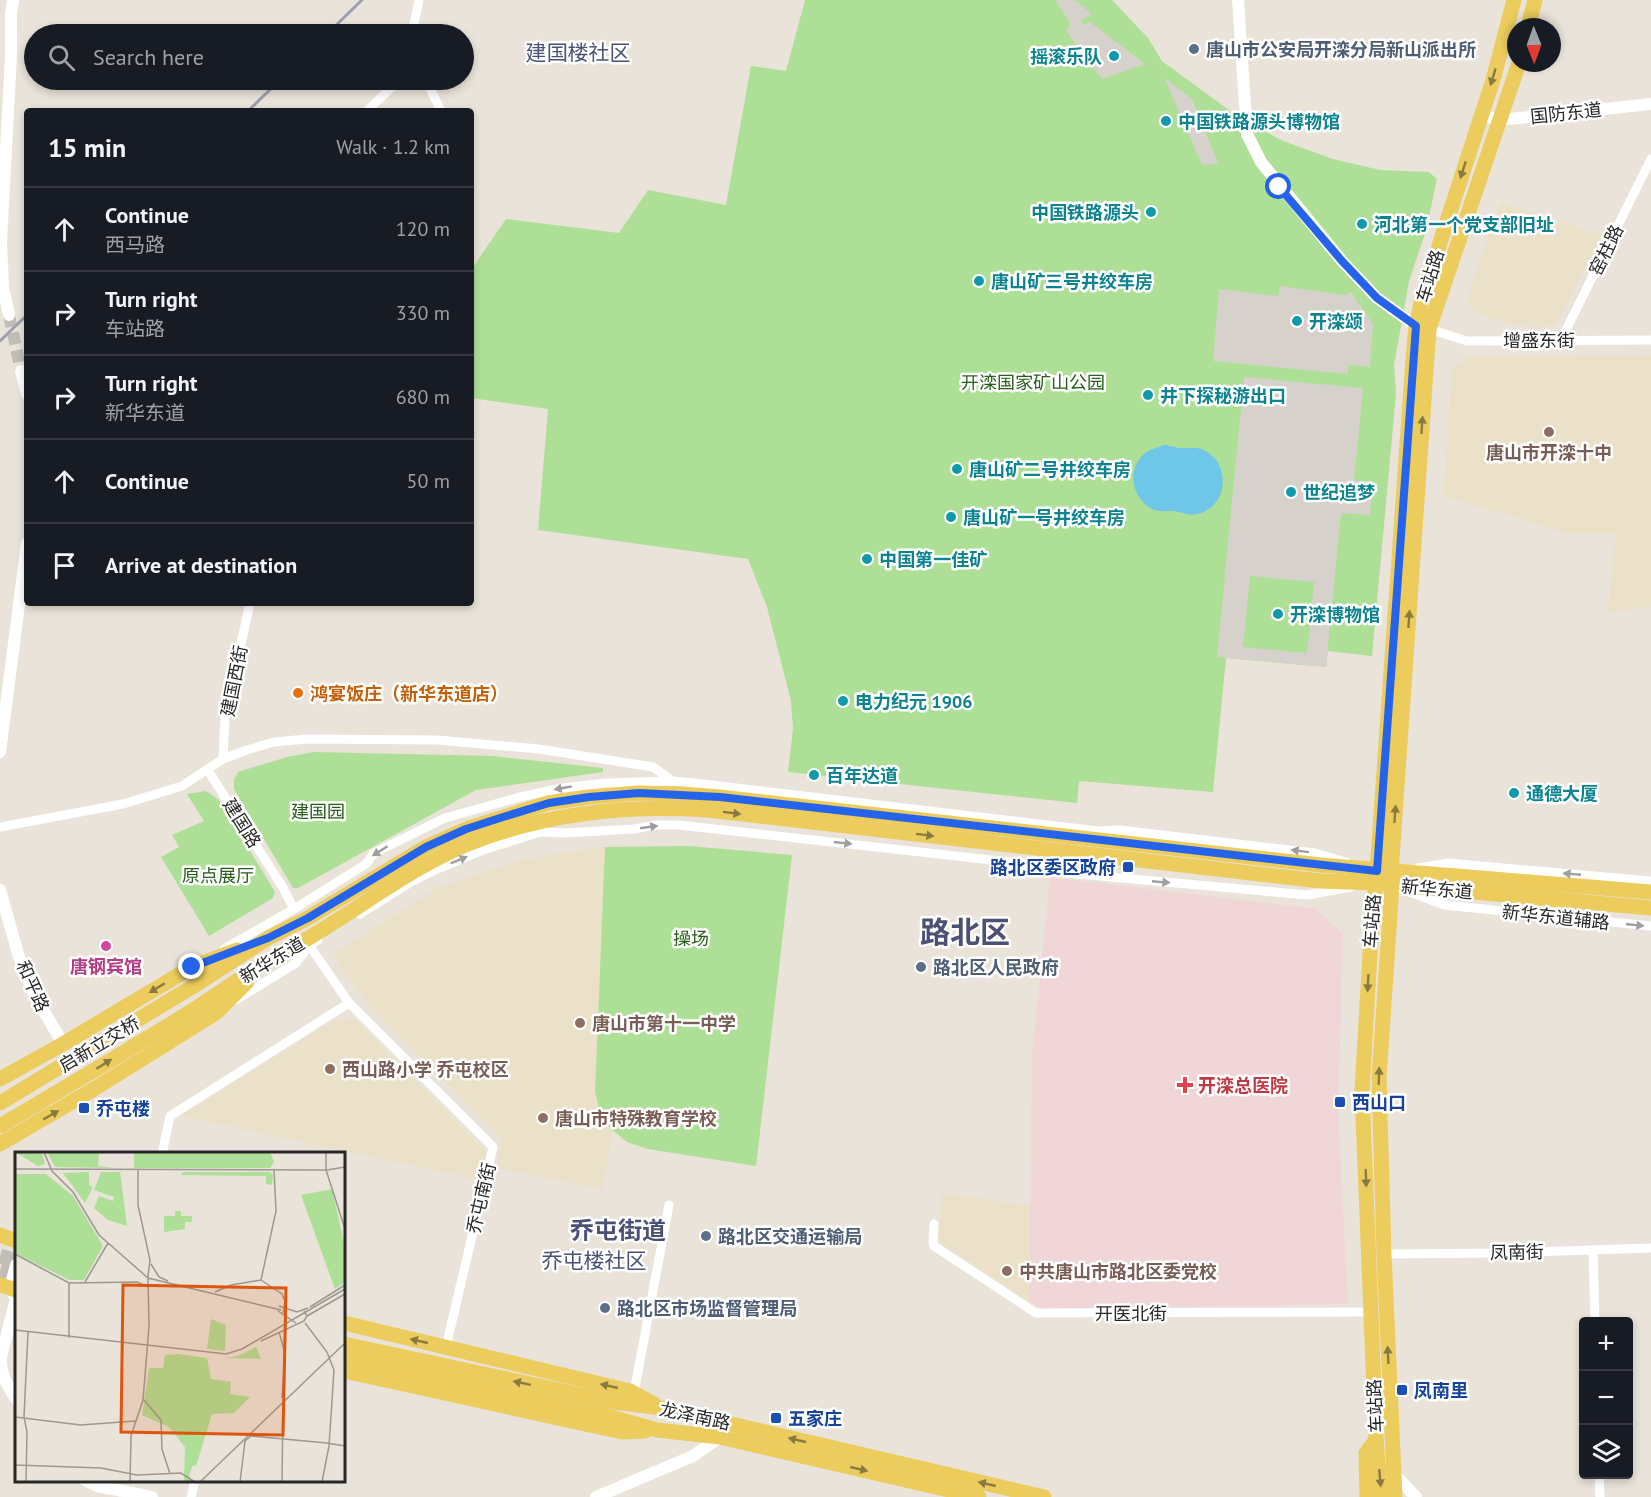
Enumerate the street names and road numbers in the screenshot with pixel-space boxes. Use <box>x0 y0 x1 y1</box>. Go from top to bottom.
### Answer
street label: 国防东道 <box>1529 98 1603 128</box>
street label: 窑柱路 <box>1584 221 1628 279</box>
street label: 车站路 <box>1411 247 1449 305</box>
street label: 增盛东街 <box>1503 329 1575 352</box>
street label: 建国西街 <box>216 643 252 719</box>
street label: 建国路 <box>218 794 266 852</box>
street label: 新华东道 <box>1400 874 1474 904</box>
street label: 车站路 <box>1359 893 1385 949</box>
street label: 新华东道辅路 <box>1501 900 1611 934</box>
street label: 新华东道 <box>235 932 309 988</box>
street label: 和平路 <box>12 957 54 1015</box>
street label: 启新立交桥 <box>55 1011 143 1077</box>
street label: 乔屯南街 <box>462 1160 500 1236</box>
street label: 凤南街 <box>1490 1240 1544 1264</box>
street label: 开医北街 <box>1095 1302 1167 1325</box>
street label: 车站路 <box>1362 1378 1388 1434</box>
street label: 龙泽南路 <box>657 1397 733 1435</box>

